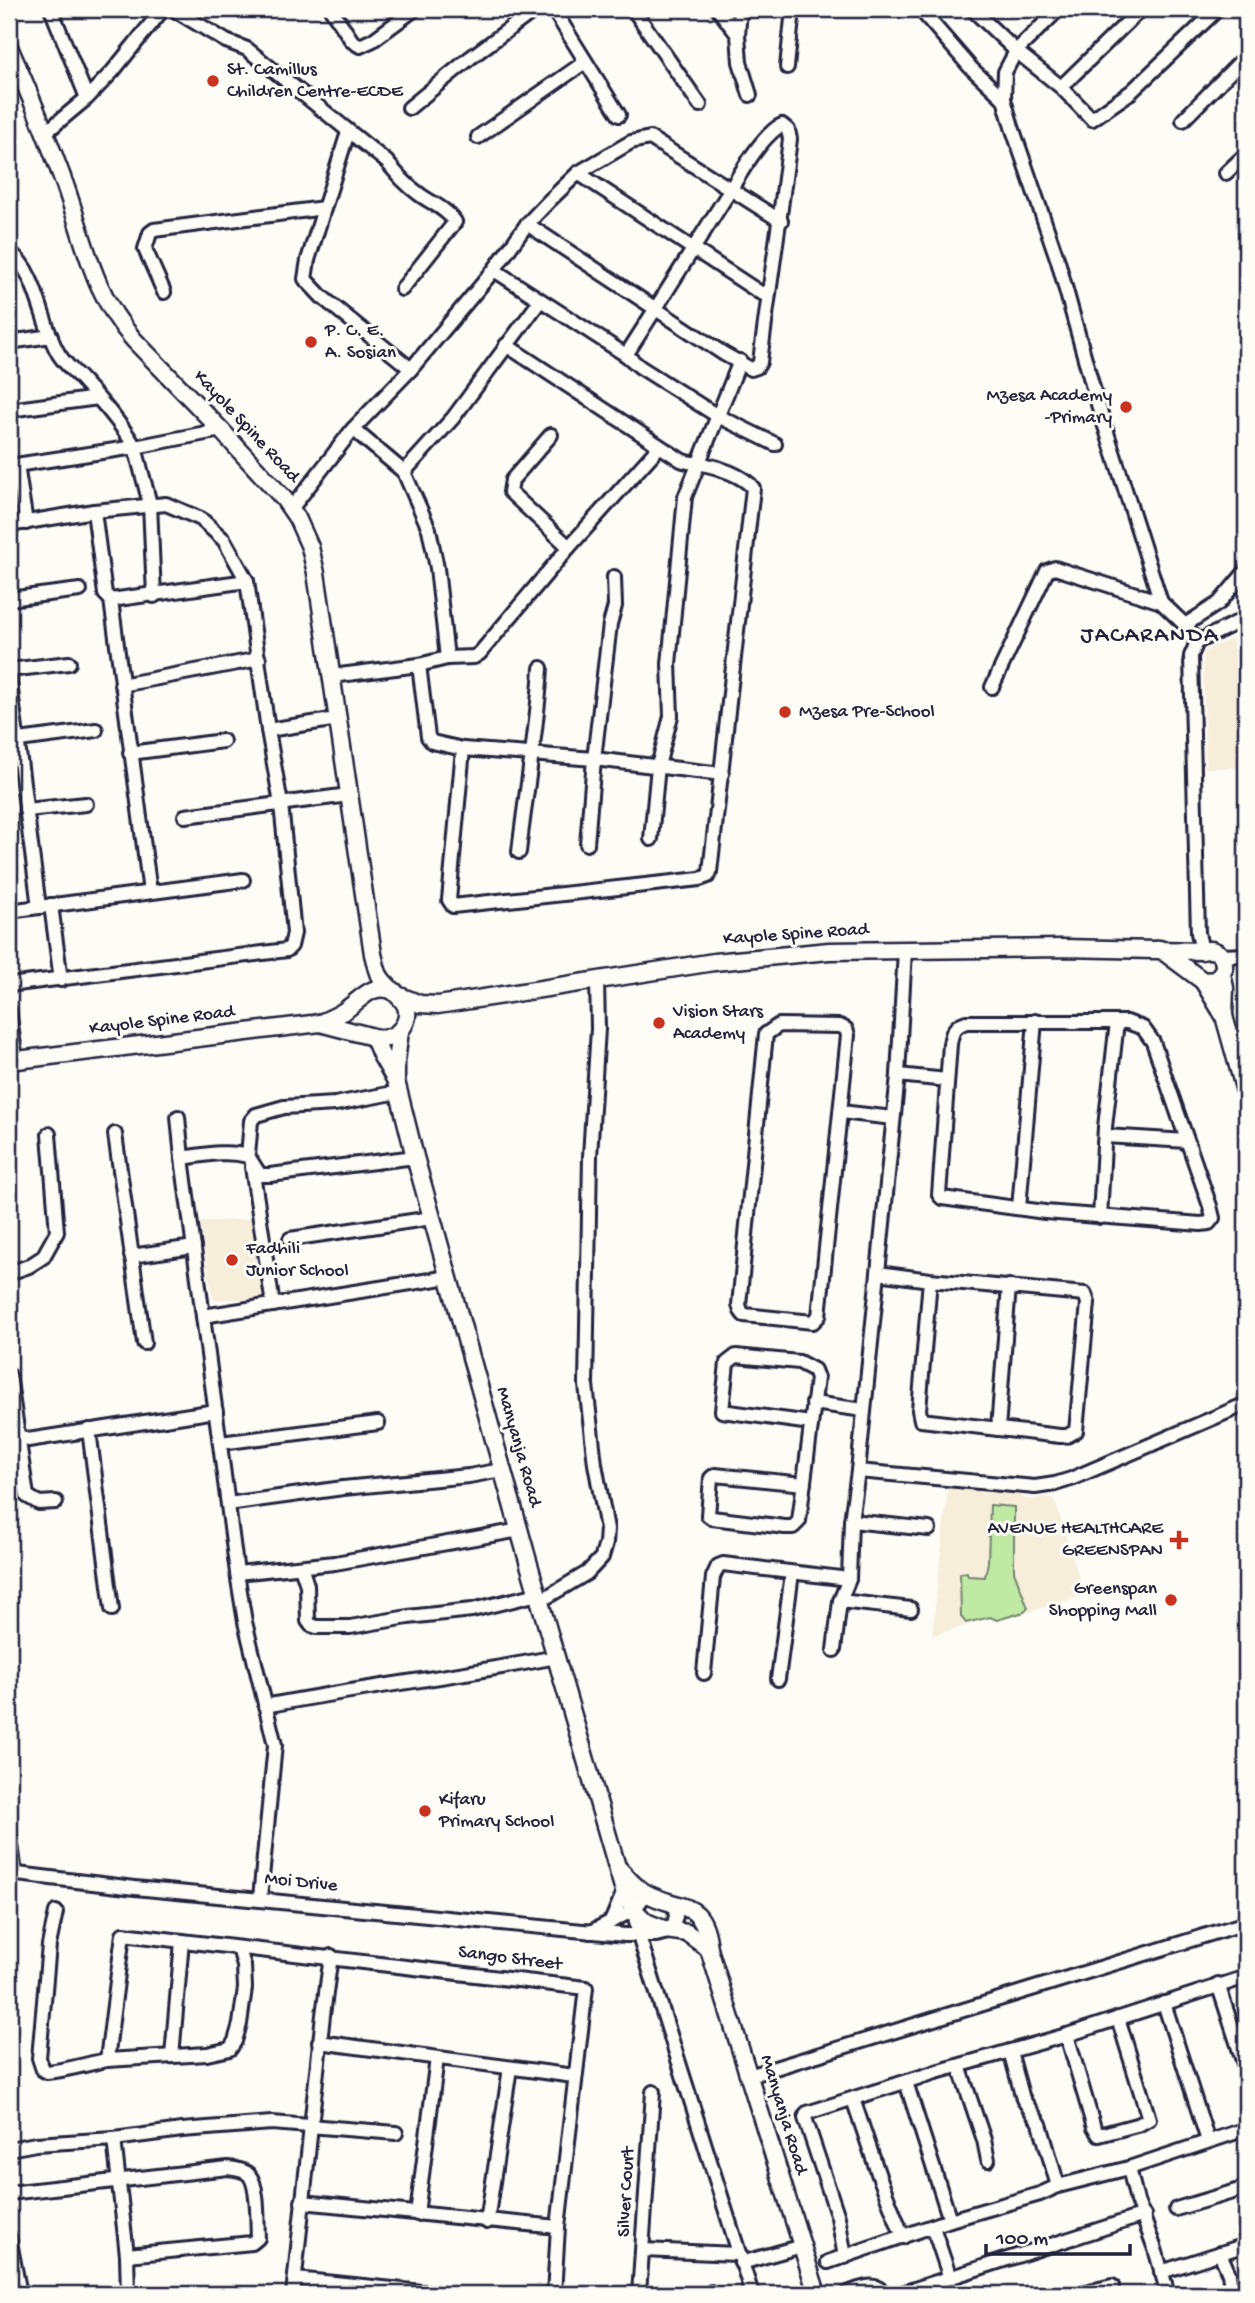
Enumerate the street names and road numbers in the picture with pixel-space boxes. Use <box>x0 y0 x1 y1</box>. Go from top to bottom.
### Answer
street label: Kayole Spine Road <box>188 366 305 490</box>
street label: Kayole Spine Road <box>722 918 871 952</box>
street label: Kayole Spine Road <box>88 1000 238 1041</box>
street label: Manyanja Road <box>490 1384 547 1511</box>
street label: Moi Drive <box>263 1868 339 1898</box>
street label: Sango Street <box>457 1941 565 1977</box>
street label: Manyanja Road <box>754 2052 813 2179</box>
street label: Silver Court <box>613 2144 641 2238</box>

